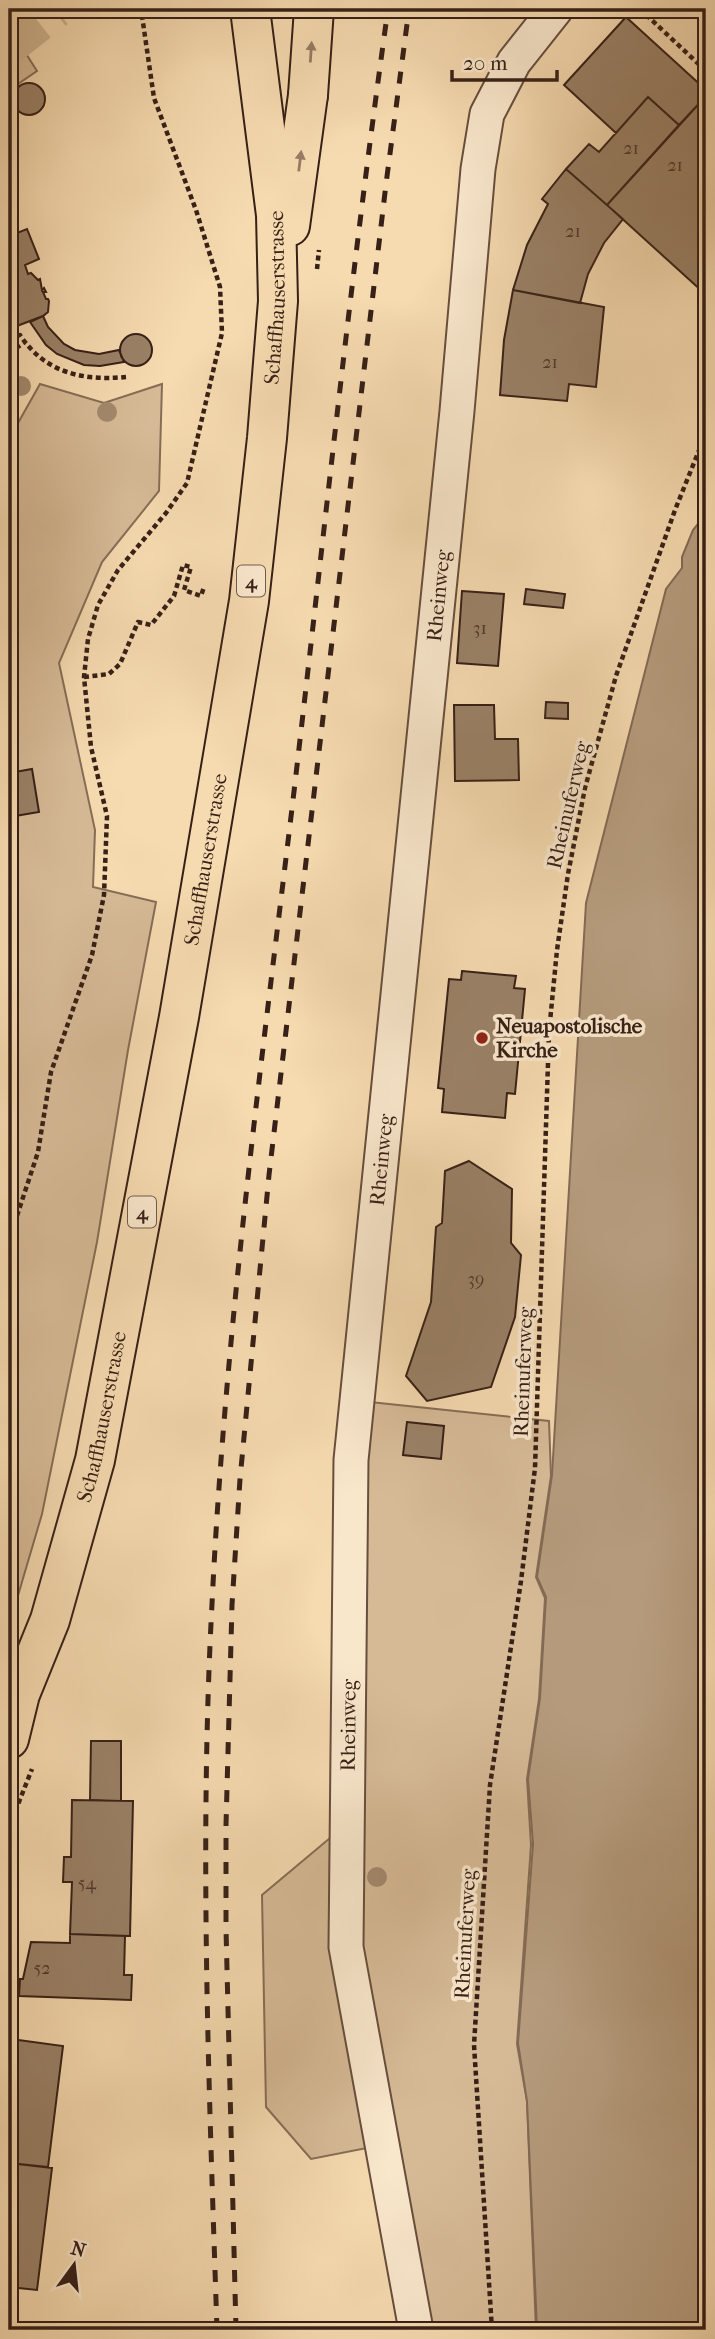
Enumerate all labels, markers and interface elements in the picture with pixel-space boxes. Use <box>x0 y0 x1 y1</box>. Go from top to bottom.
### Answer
scale bar <box>452 38 558 82</box>
one-way arrow <box>306 41 317 63</box>
text: 20 m <box>463 51 508 75</box>
house number: 21 <box>623 138 639 159</box>
one-way arrow <box>295 150 306 172</box>
house number: 21 <box>667 155 683 176</box>
street label: Schaffhauserstrasse <box>259 210 290 385</box>
house number: 21 <box>565 221 581 242</box>
house number: 21 <box>542 352 558 373</box>
street label: Rheinweg <box>422 548 455 643</box>
road number: 4 <box>237 566 265 596</box>
house number: 31 <box>473 618 487 639</box>
street label: Rheinuferweg <box>542 738 595 871</box>
street label: Schaffhauserstrasse <box>179 772 232 947</box>
place label: Neuapostolische Kirche <box>496 1014 643 1062</box>
marker: Neuapostolische Kirche <box>474 1030 490 1046</box>
street label: Rheinweg <box>365 1112 398 1207</box>
road number: 4 <box>128 1196 156 1228</box>
house number: 39 <box>468 1269 484 1290</box>
street label: Rheinuferweg <box>509 1306 537 1437</box>
street label: Schaffhauserstrasse <box>72 1329 131 1505</box>
street label: Rheinweg <box>336 1678 361 1772</box>
street label: Rheinuferweg <box>450 1868 480 2000</box>
house number: 54 <box>78 1873 97 1894</box>
house number: 52 <box>33 1958 51 1979</box>
north arrow <box>38 2230 108 2300</box>
text: N <box>68 2237 89 2262</box>

